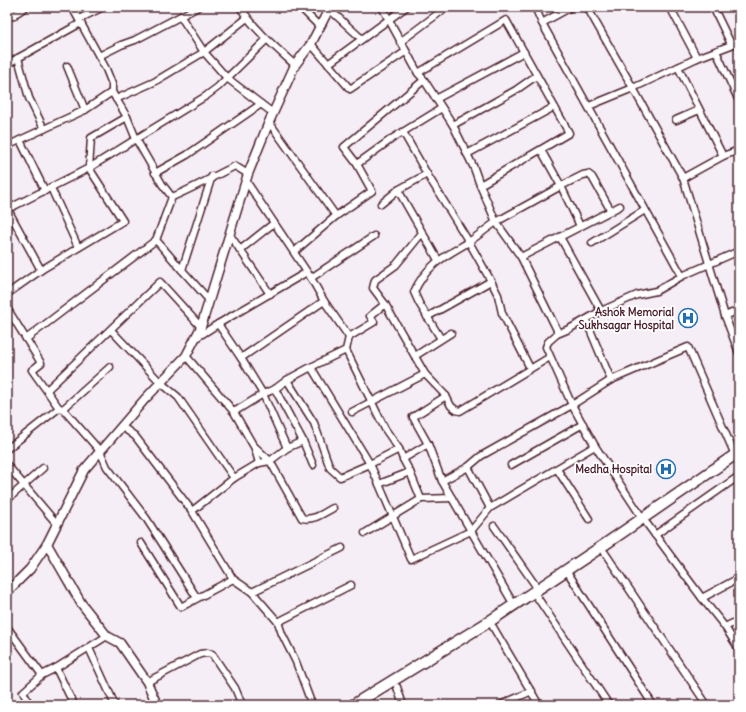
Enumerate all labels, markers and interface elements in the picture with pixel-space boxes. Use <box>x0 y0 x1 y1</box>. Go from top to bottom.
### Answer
place label: Ashok Memorial Sukhsagar Hospital <box>578 305 674 333</box>
hospital icon: Ashok Memorial Sukhsagar Hospital <box>677 307 699 329</box>
hospital icon: Medha Hospital <box>655 458 677 480</box>
place label: Medha Hospital <box>575 462 652 477</box>

